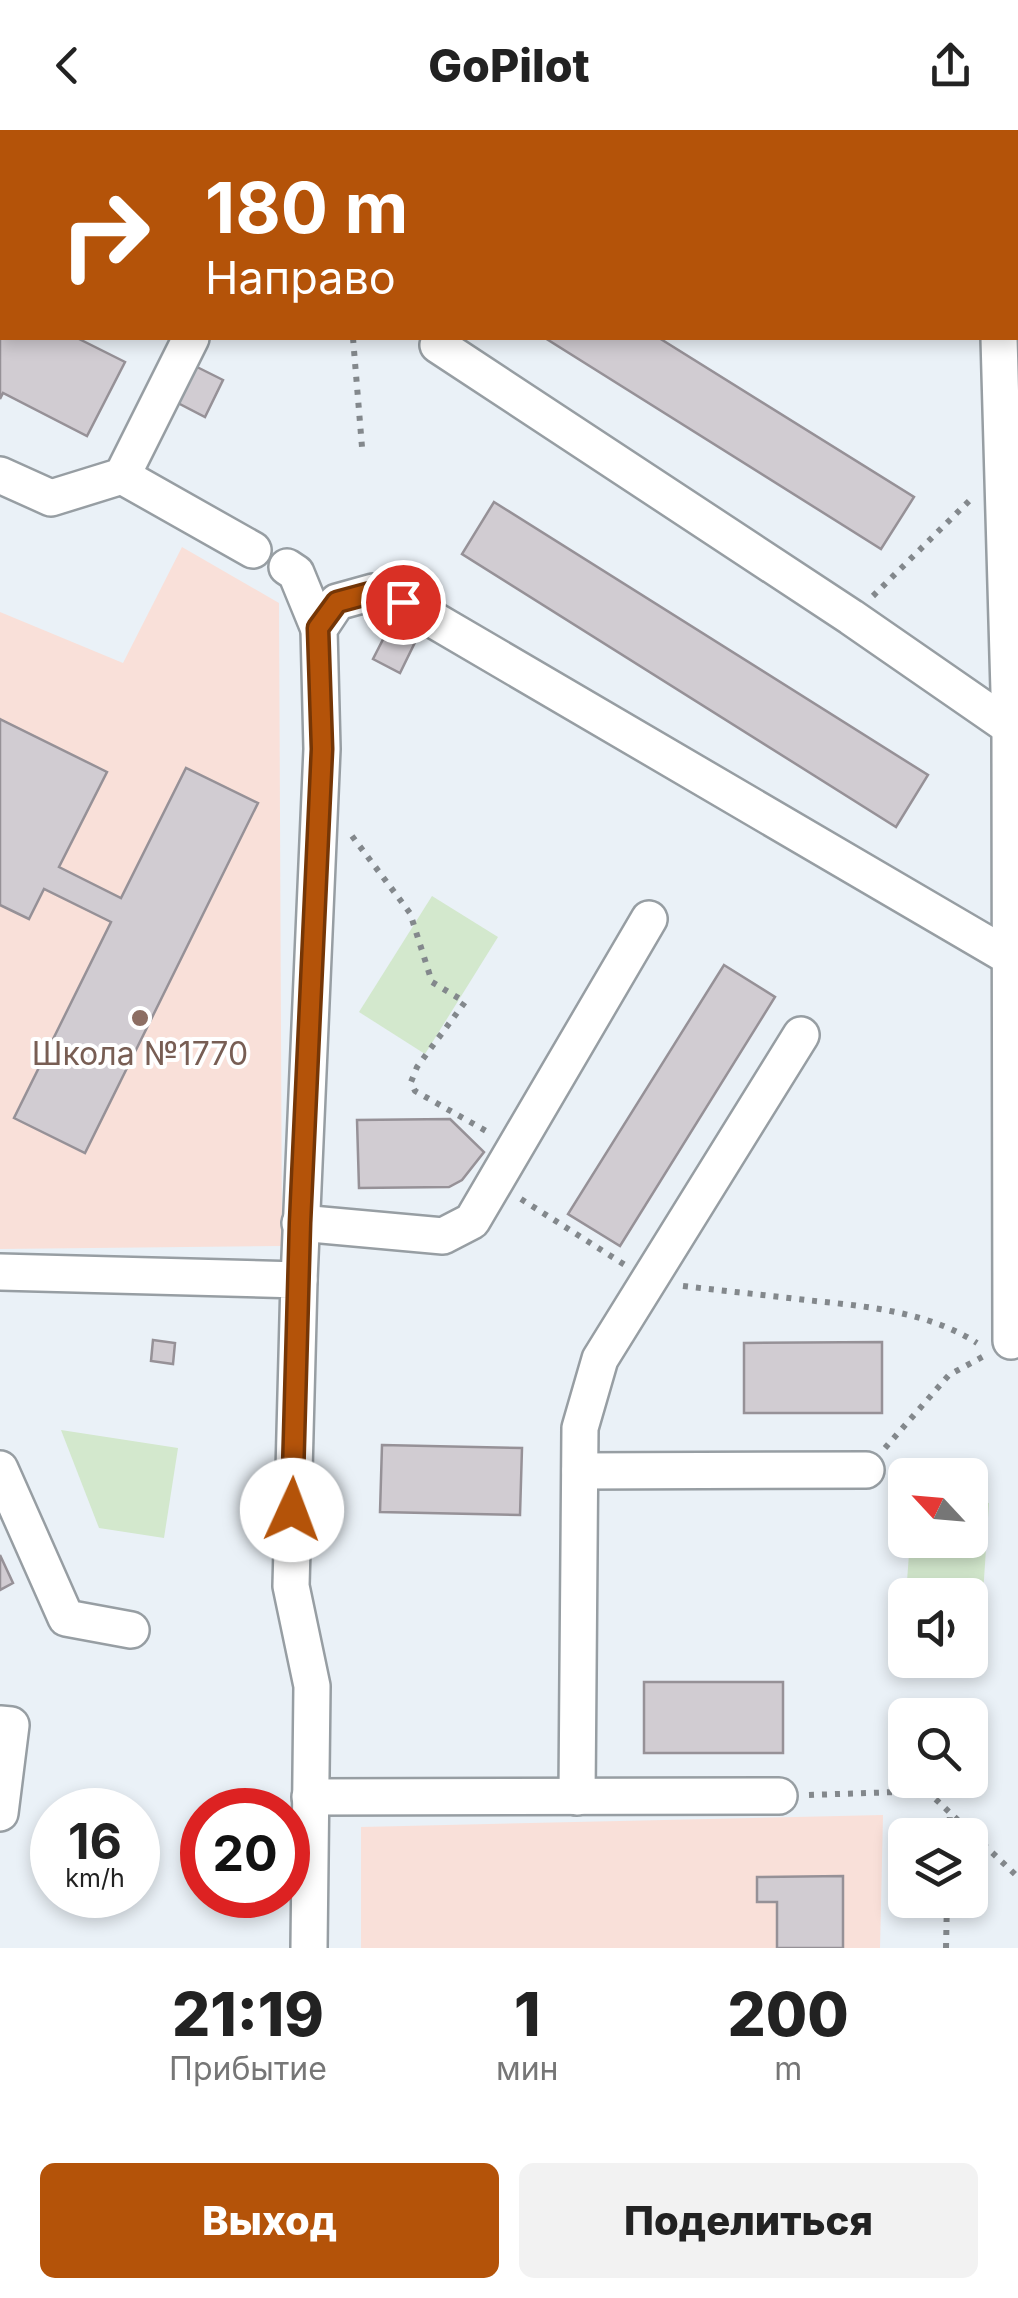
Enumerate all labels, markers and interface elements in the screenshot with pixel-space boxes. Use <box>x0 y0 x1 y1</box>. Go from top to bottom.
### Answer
icon: back <box>40 38 95 93</box>
text: GoPilot <box>428 38 590 93</box>
icon: share <box>923 38 978 93</box>
text: 180 m <box>205 165 408 250</box>
icon: right <box>40 170 170 300</box>
text: Направо <box>205 250 396 305</box>
pin <box>361 560 446 645</box>
icon: arrive <box>376 575 431 630</box>
marker: Школа №1770 <box>129 1007 151 1029</box>
place label: Школа №1770 <box>32 1034 248 1073</box>
position arrow <box>240 1458 344 1562</box>
north arrow <box>888 1458 988 1558</box>
map controls <box>888 1458 988 1918</box>
button: sound <box>888 1578 988 1678</box>
button: search <box>888 1698 988 1798</box>
speed limit sign: 20 <box>180 1788 310 1918</box>
text: 16 <box>68 1811 122 1871</box>
button: layers <box>888 1818 988 1918</box>
text: km/h <box>65 1863 125 1893</box>
text: 21:19 <box>172 1978 324 2050</box>
text: 1 <box>514 1978 540 2050</box>
text: 200 <box>728 1978 849 2050</box>
text: Прибытие <box>169 2049 327 2088</box>
text: мин <box>496 2049 558 2088</box>
text: m <box>774 2049 802 2088</box>
button: Выход <box>40 2163 499 2278</box>
button: Поделиться <box>519 2163 978 2278</box>

